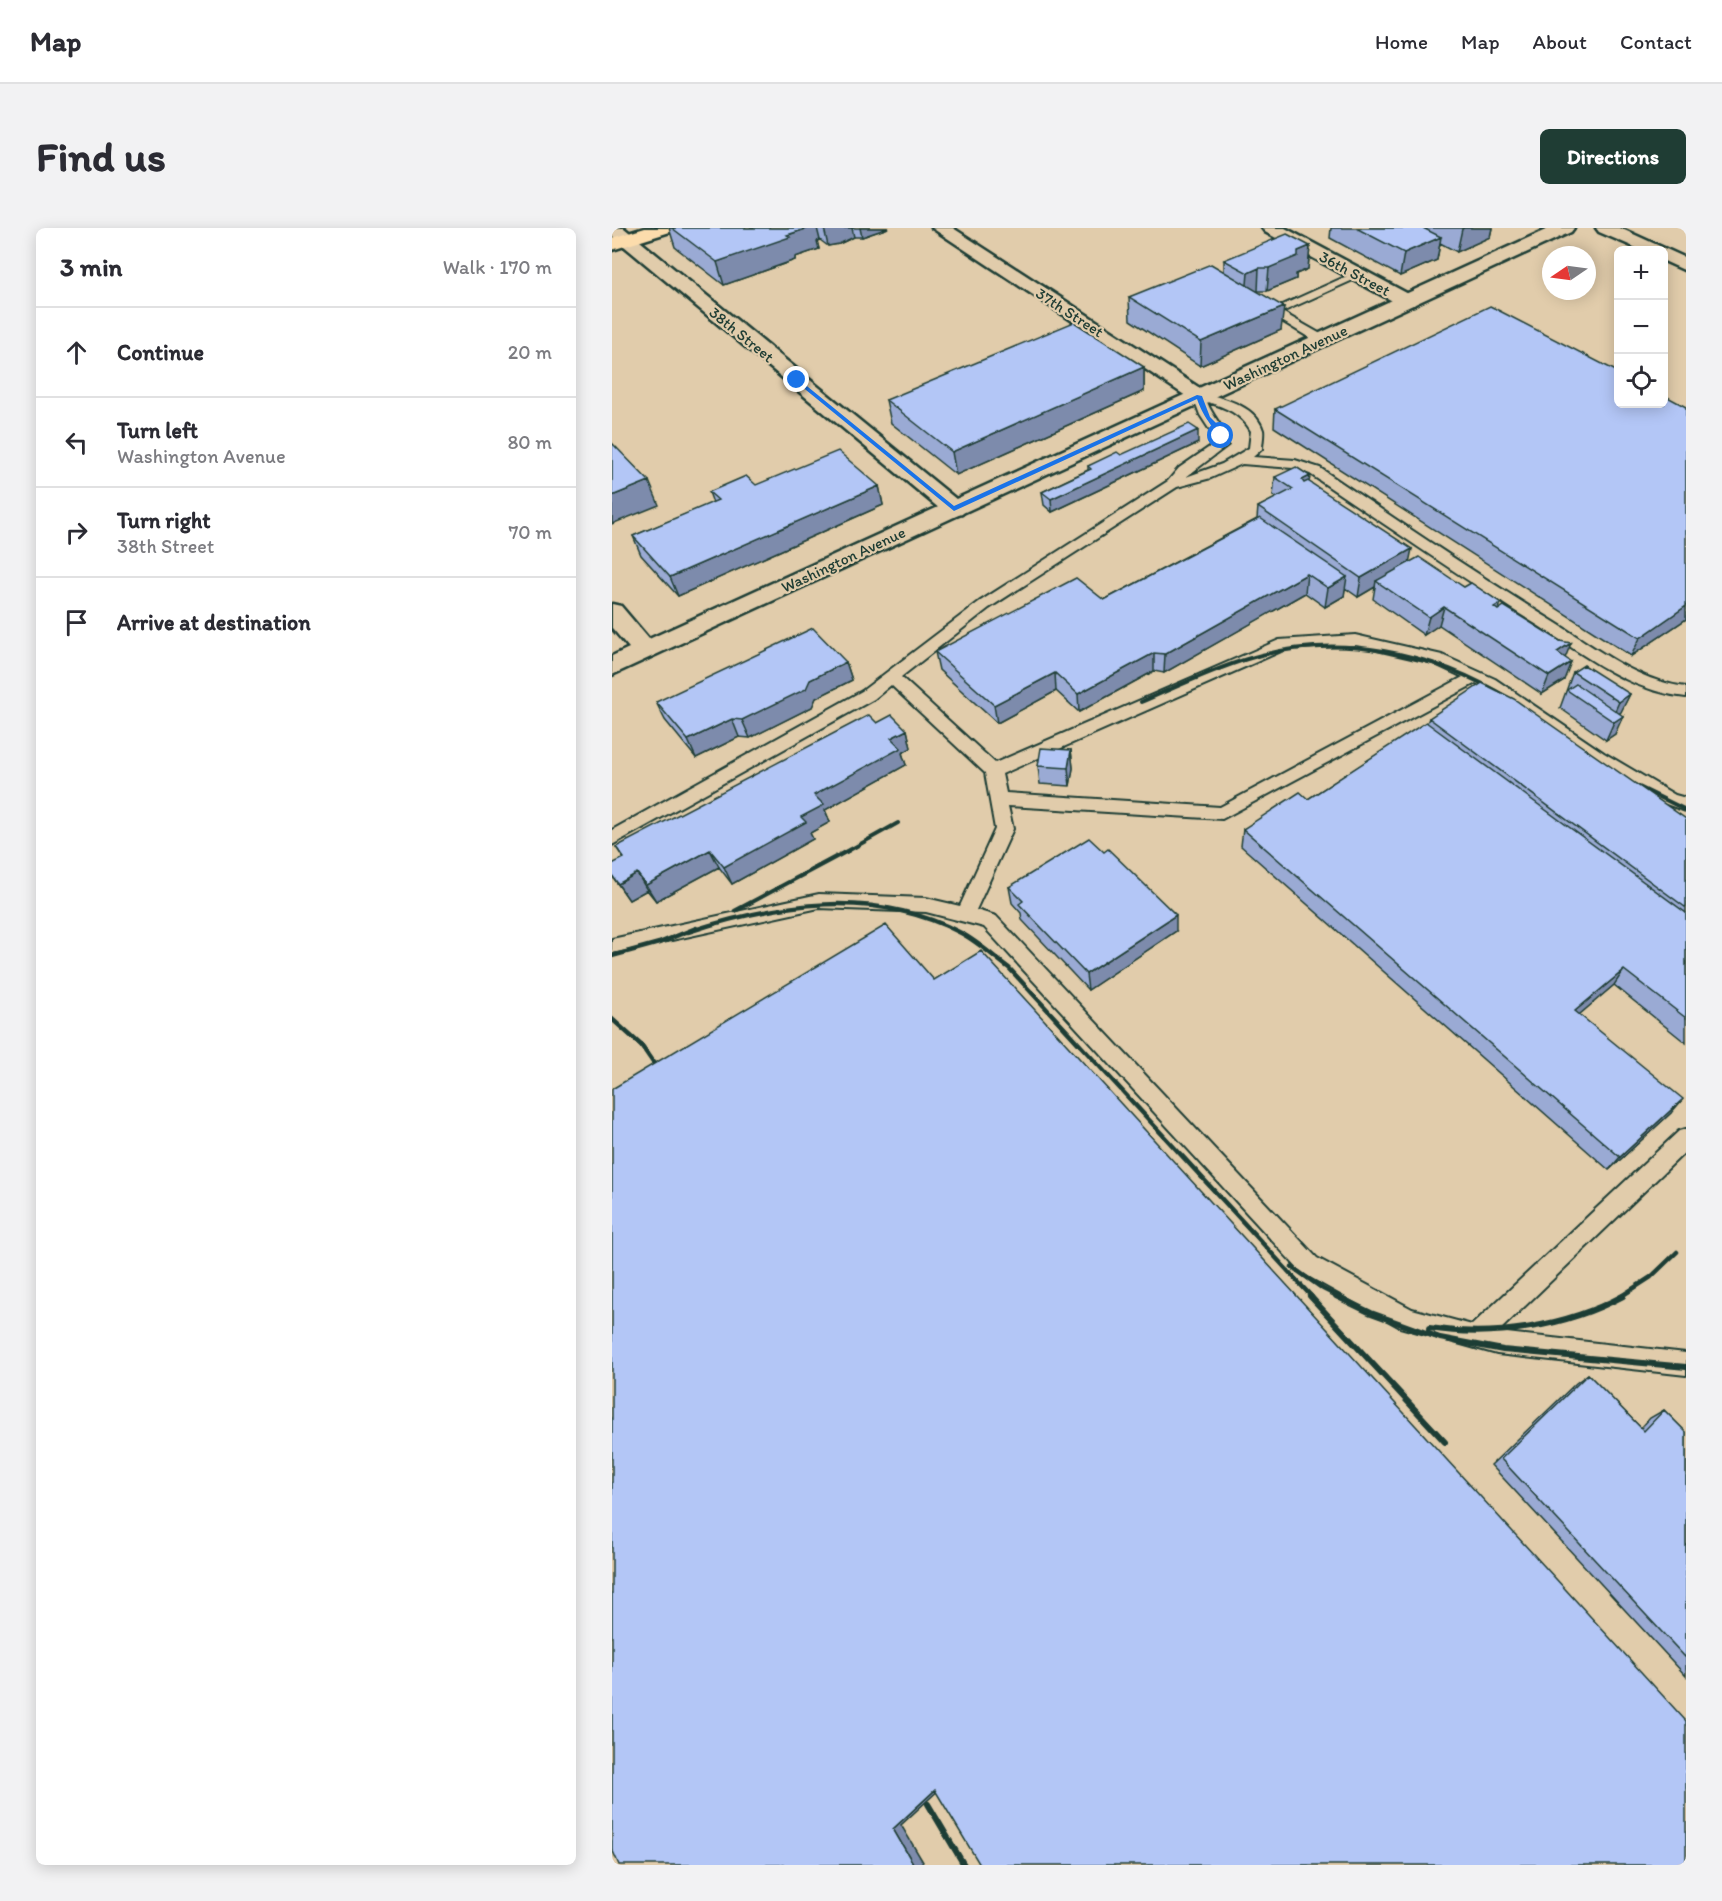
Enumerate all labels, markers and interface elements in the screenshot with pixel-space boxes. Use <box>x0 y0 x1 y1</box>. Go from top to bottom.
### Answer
text: Map <box>30 24 81 58</box>
text: Home <box>1375 29 1428 54</box>
text: Map <box>1461 29 1500 54</box>
text: About <box>1533 29 1587 54</box>
text: Contact <box>1620 29 1692 54</box>
button: Directions <box>1540 129 1686 184</box>
text: Find us <box>36 131 166 182</box>
north arrow <box>1542 246 1596 300</box>
map controls <box>1614 246 1668 408</box>
button: + <box>1614 246 1668 300</box>
street label: 36th Street <box>1316 247 1393 300</box>
text: 3 min <box>60 251 122 283</box>
text: Walk · 170 m <box>443 255 552 279</box>
street label: 37th Street <box>1032 283 1107 341</box>
button: − <box>1614 300 1668 354</box>
street label: 38th Street <box>705 303 778 366</box>
street label: Washington Avenue <box>1220 320 1351 395</box>
icon: ahead <box>60 336 93 369</box>
text: Continue <box>117 339 204 366</box>
text: 20 m <box>508 340 552 364</box>
button: locate <box>1614 354 1668 408</box>
route end <box>783 366 809 392</box>
text: Turn left <box>117 417 198 444</box>
route start <box>1207 422 1233 448</box>
icon: left <box>60 426 93 459</box>
text: 80 m <box>507 430 552 454</box>
text: Washington Avenue <box>117 444 286 468</box>
text: Turn right <box>117 507 211 534</box>
icon: right <box>60 516 93 549</box>
text: 70 m <box>508 520 552 544</box>
street label: Washington Avenue <box>778 522 909 597</box>
text: 38th Street <box>117 534 214 558</box>
icon: arrive <box>60 606 93 639</box>
text: Arrive at destination <box>117 609 311 636</box>

